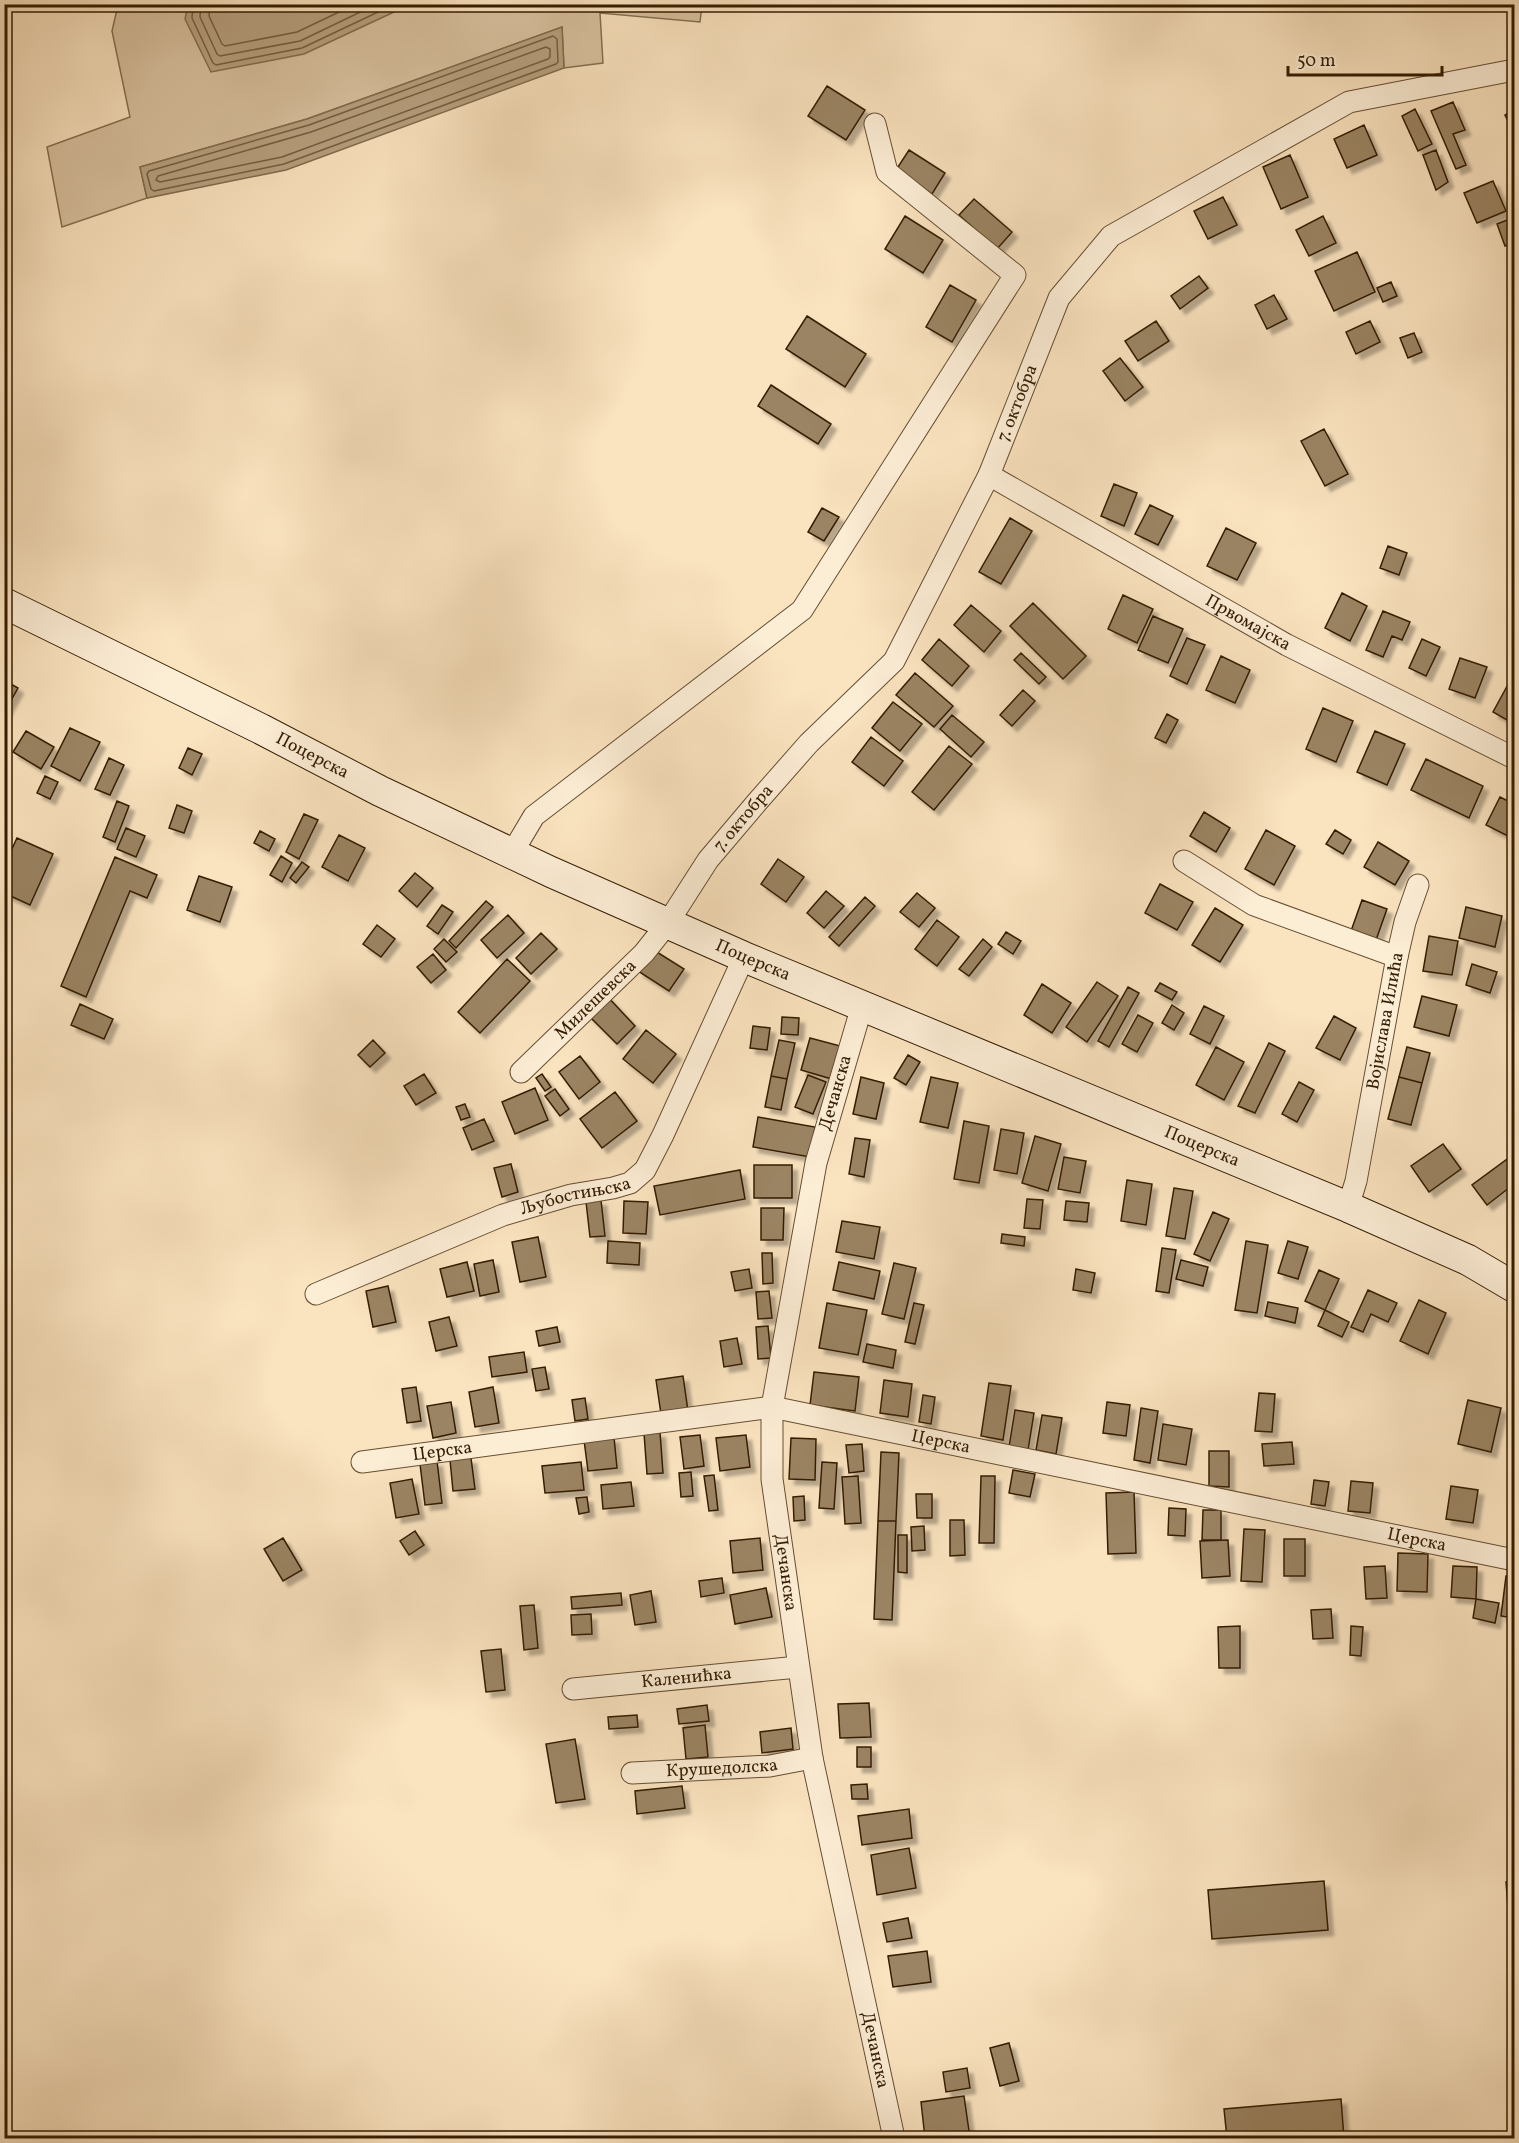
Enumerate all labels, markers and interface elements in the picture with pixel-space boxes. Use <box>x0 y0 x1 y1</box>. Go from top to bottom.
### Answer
scale bar <box>1288 39 1442 77</box>
text: 50 m <box>1297 49 1336 74</box>
street label: 7. октобра <box>991 361 1044 446</box>
street label: Првомајска <box>1200 588 1295 657</box>
street label: Поцерска <box>271 726 353 785</box>
street label: 7. октобра <box>708 779 779 857</box>
street label: Поцерска <box>711 933 794 987</box>
street label: Војислава Илића <box>1360 949 1410 1092</box>
street label: Милешевска <box>549 954 642 1045</box>
street label: Дечанска <box>813 1052 859 1134</box>
street label: Поцерска <box>1160 1120 1243 1173</box>
street label: Љубостињска <box>517 1171 634 1222</box>
street label: Церска <box>909 1424 973 1460</box>
street label: Церска <box>411 1435 474 1468</box>
street label: Церска <box>1385 1522 1449 1558</box>
street label: Дечанска <box>768 1532 803 1613</box>
street label: Каленићка <box>640 1661 733 1695</box>
street label: Крушедолска <box>665 1752 780 1784</box>
street label: Дечанска <box>855 2009 895 2091</box>

